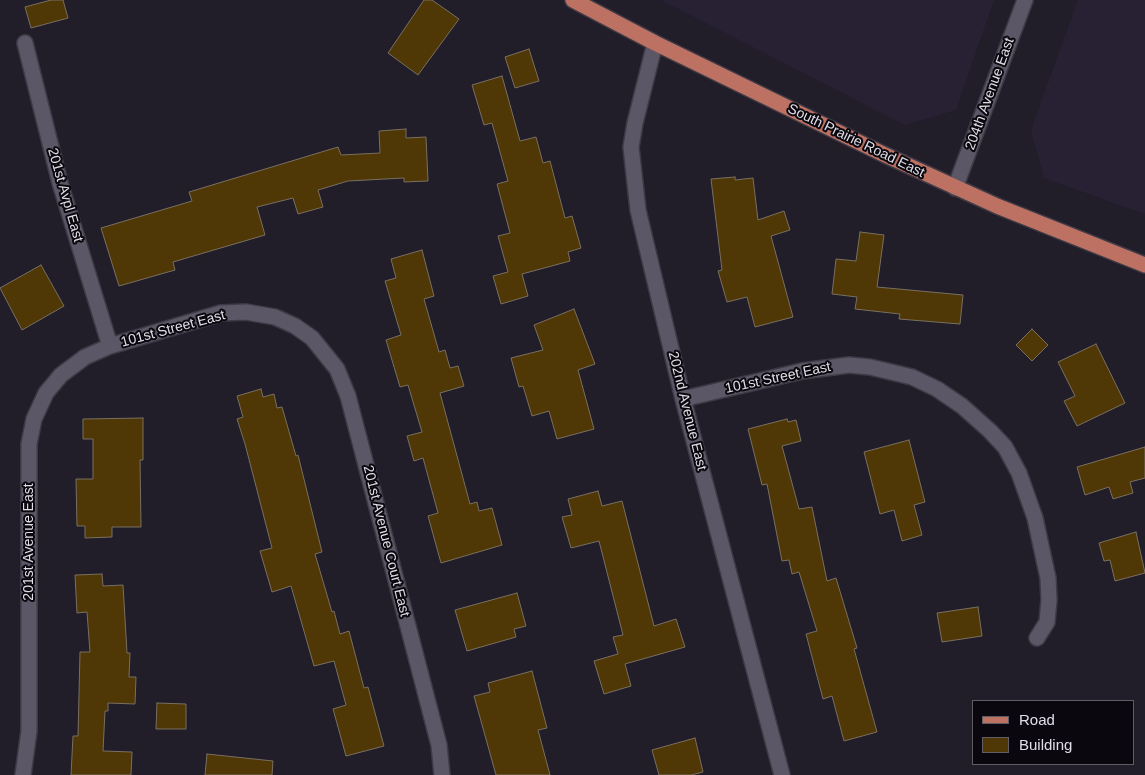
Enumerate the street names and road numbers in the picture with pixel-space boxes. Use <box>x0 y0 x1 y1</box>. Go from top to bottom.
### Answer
street label: 204th Avenue East <box>962 36 1018 152</box>
street label: South Prairie Road East <box>785 101 927 181</box>
street label: 201st Avpl East <box>44 146 86 244</box>
street label: 101st Street East <box>119 307 227 351</box>
street label: 202nd Avenue East <box>664 350 710 472</box>
street label: 101st Street East <box>724 359 832 397</box>
street label: 201st Avenue Court East <box>359 464 413 618</box>
street label: 201st Avenue East <box>21 483 37 601</box>

